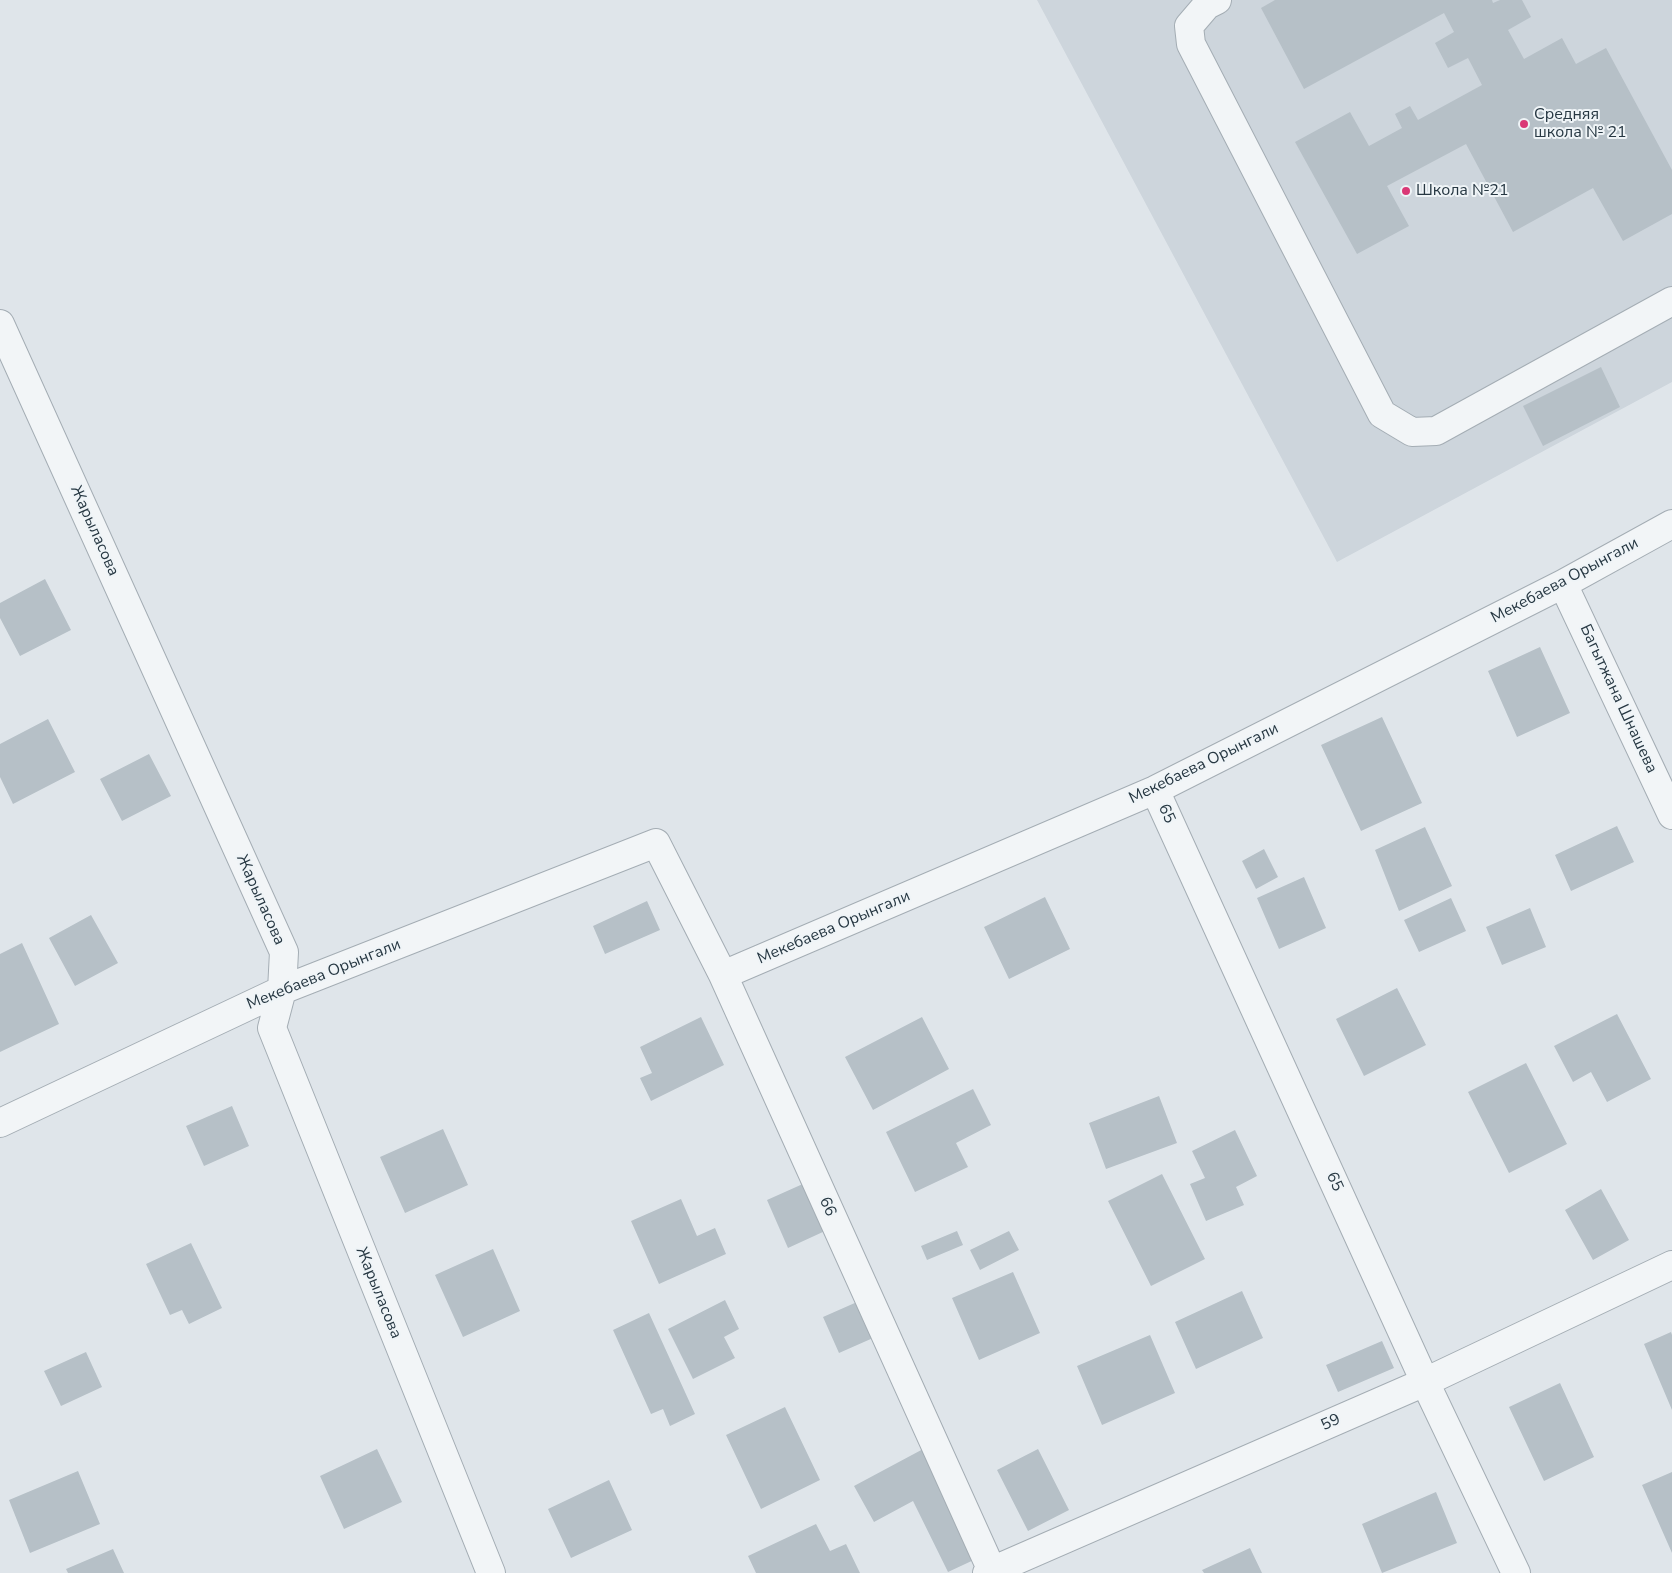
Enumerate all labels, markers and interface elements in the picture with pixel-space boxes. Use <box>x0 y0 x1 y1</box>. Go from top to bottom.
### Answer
place label: Средняя школа № 21 <box>1534 105 1627 143</box>
marker: Средняя школа № 21 <box>1518 118 1530 130</box>
place label: Школа №21 <box>1416 181 1509 201</box>
marker: Школа №21 <box>1400 185 1412 197</box>
street label: Жарыласова <box>65 483 123 579</box>
street label: Мекебаева Орынгали <box>1488 534 1642 628</box>
street label: Багытжана Шнашева <box>1575 622 1661 776</box>
street label: Мекебаева Орынгали <box>1126 719 1282 809</box>
street label: 65 <box>1153 801 1179 827</box>
street label: Жарыласова <box>231 852 289 948</box>
street label: Мекебаева Орынгали <box>755 887 913 969</box>
street label: Мекебаева Орынгали <box>244 935 404 1015</box>
street label: 65 <box>1321 1169 1347 1195</box>
street label: 66 <box>814 1194 840 1220</box>
street label: Жарыласова <box>351 1244 405 1342</box>
street label: 59 <box>1318 1410 1344 1436</box>

